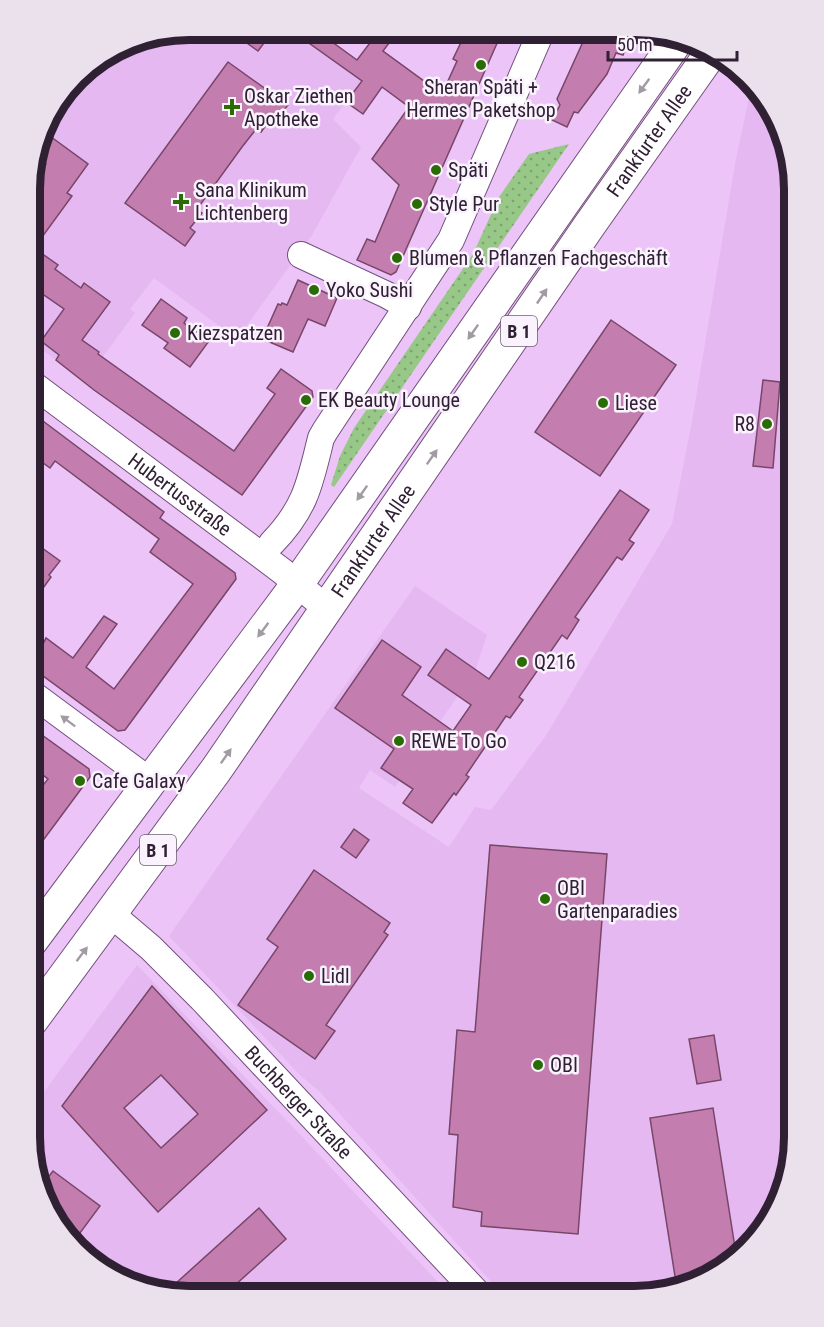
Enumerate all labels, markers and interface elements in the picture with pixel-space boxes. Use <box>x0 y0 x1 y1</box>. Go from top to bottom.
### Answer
scale bar <box>608 24 737 62</box>
text: 50 m <box>617 34 652 55</box>
marker: Sheran Späti + Hermes Paketshop <box>474 58 488 72</box>
place label: Sheran Späti + Hermes Paketshop <box>406 75 556 122</box>
one-way arrow <box>638 78 650 94</box>
street label: Frankfurter Allee <box>601 80 697 201</box>
place label: Oskar Ziethen Apotheke <box>244 84 353 131</box>
marker: Oskar Ziethen Apotheke <box>225 100 239 114</box>
place label: Späti <box>448 158 488 182</box>
marker: Späti <box>429 163 443 177</box>
place label: Sana Klinikum Lichtenberg <box>195 178 307 225</box>
place label: Style Pur <box>429 192 499 216</box>
marker: Sana Klinikum Lichtenberg <box>172 193 190 211</box>
marker: Style Pur <box>410 197 424 211</box>
place label: Blumen & Pflanzen Fachgeschäft <box>409 246 668 270</box>
marker: Blumen & Pflanzen Fachgeschäft <box>390 251 404 265</box>
place label: Yoko Sushi <box>326 278 413 302</box>
marker: Yoko Sushi <box>307 283 321 297</box>
one-way arrow <box>536 289 548 305</box>
road number: B 1 <box>501 316 537 346</box>
place label: Kiezspatzen <box>187 321 283 345</box>
one-way arrow <box>467 324 479 340</box>
marker: Kiezspatzen <box>168 326 182 340</box>
place label: EK Beauty Lounge <box>318 388 460 412</box>
place label: Liese <box>615 391 657 415</box>
marker: EK Beauty Lounge <box>299 393 313 407</box>
marker: Liese <box>596 396 610 410</box>
place label: R8 <box>735 412 755 436</box>
marker: R8 <box>760 417 774 431</box>
street label: Hubertusstraße <box>124 448 236 541</box>
one-way arrow <box>426 450 438 466</box>
street label: Frankfurter Allee <box>326 480 420 602</box>
one-way arrow <box>356 484 368 500</box>
one-way arrow <box>257 623 269 638</box>
place label: Q216 <box>534 650 576 674</box>
marker: Q216 <box>515 655 529 669</box>
one-way arrow <box>61 715 76 727</box>
place label: REWE To Go <box>411 729 507 753</box>
marker: REWE To Go <box>392 734 406 748</box>
one-way arrow <box>220 748 231 764</box>
place label: Cafe Galaxy <box>92 769 186 793</box>
marker: Cafe Galaxy <box>73 774 87 788</box>
road number: B 1 <box>140 835 176 865</box>
place label: OBI Gartenparadies <box>557 876 678 923</box>
marker: OBI Gartenparadies <box>538 892 552 906</box>
one-way arrow <box>75 946 87 961</box>
place label: Lidl <box>321 964 350 988</box>
marker: Lidl <box>302 969 316 983</box>
street label: Buchberger Straße <box>240 1041 357 1164</box>
place label: OBI <box>550 1053 578 1077</box>
marker: OBI <box>531 1058 545 1072</box>

